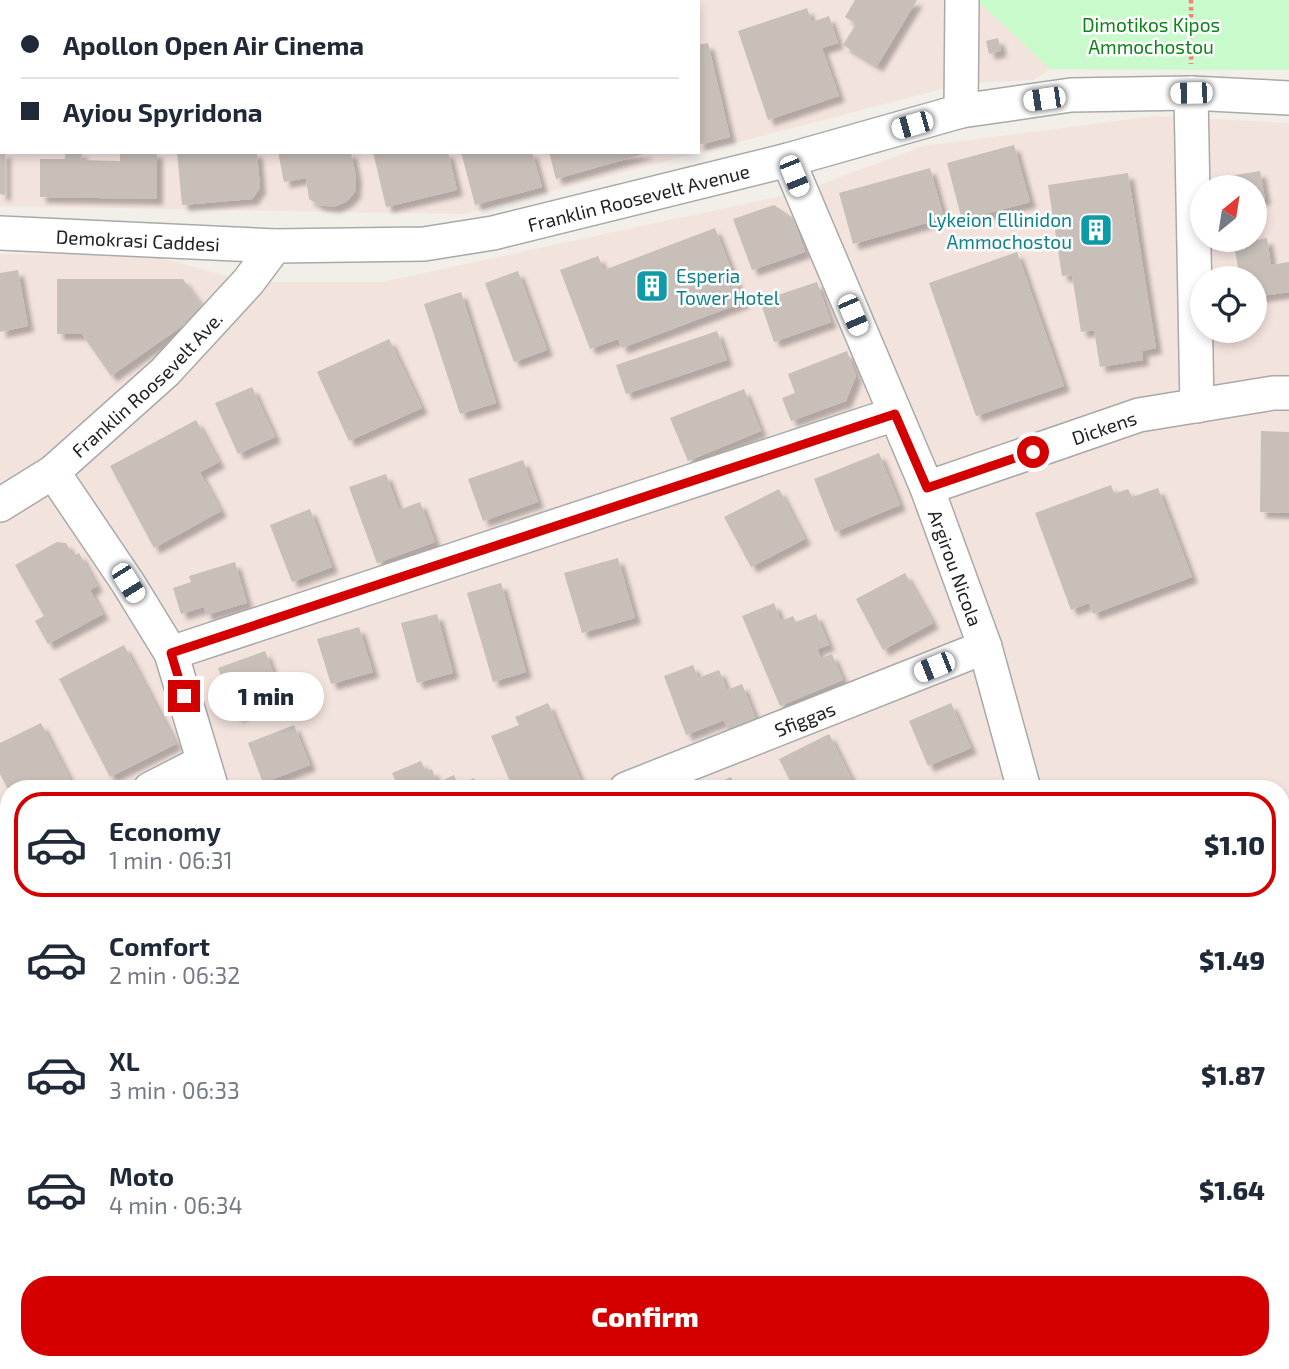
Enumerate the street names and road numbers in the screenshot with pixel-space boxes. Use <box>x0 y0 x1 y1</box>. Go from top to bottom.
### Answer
street label: Franklin Roosevelt Avenue <box>525 158 752 236</box>
street label: Demokrasi Caddesi <box>55 224 220 255</box>
street label: Franklin Roosevelt Ave. <box>67 307 227 462</box>
street label: Dickens <box>1068 405 1139 449</box>
street label: Argirou Nicola <box>924 506 988 629</box>
street label: Sfiggas <box>771 696 838 741</box>

